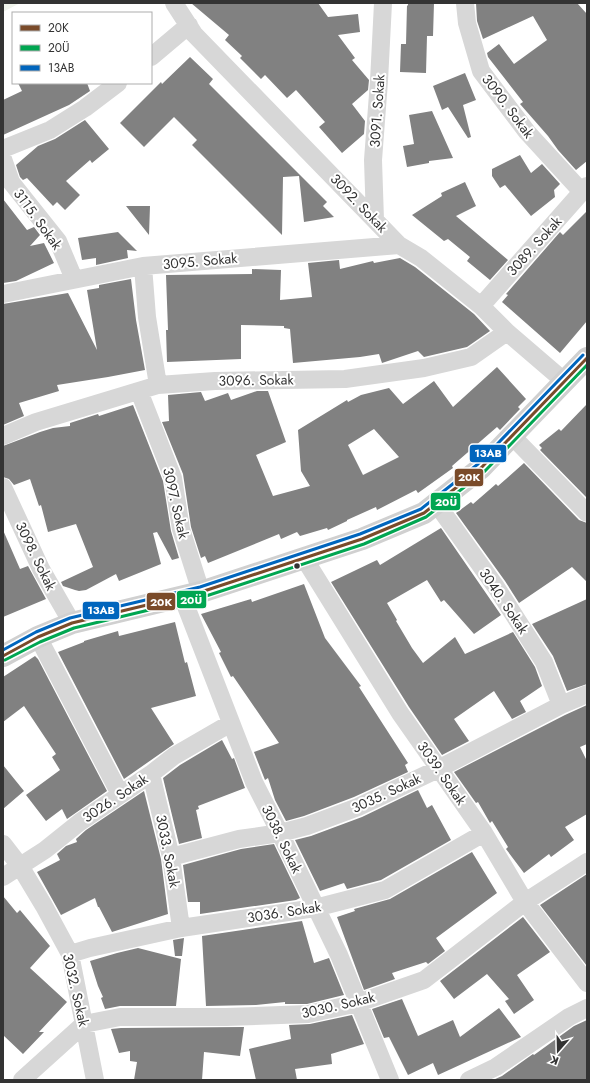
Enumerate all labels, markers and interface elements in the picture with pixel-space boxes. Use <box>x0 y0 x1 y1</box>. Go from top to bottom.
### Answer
legend <box>12 12 152 84</box>
text: 20K <box>48 19 69 37</box>
text: 20Ü <box>48 39 70 57</box>
text: 13AB <box>48 59 75 77</box>
street label: 3090. Sokak <box>477 70 539 143</box>
street label: 3091. Sokak <box>364 73 390 148</box>
street label: 3092. Sokak <box>326 169 393 237</box>
street label: 3115. Sokak <box>9 184 67 254</box>
street label: 3089. Sokak <box>502 211 567 280</box>
street label: 3095. Sokak <box>162 248 239 274</box>
street label: 3096. Sokak <box>218 369 294 391</box>
line badge: 13AB <box>469 444 507 463</box>
text: 13AB <box>474 445 502 461</box>
street label: 3097. Sokak <box>158 465 194 541</box>
line badge: 20K <box>454 468 484 487</box>
text: 20K <box>458 469 480 485</box>
line badge: 20Ü <box>430 492 461 511</box>
text: 20Ü <box>435 494 457 510</box>
street label: 3098. Sokak <box>11 518 62 595</box>
unlabelled marker <box>292 561 302 571</box>
street label: 3040. Sokak <box>475 564 534 639</box>
line badge: 20Ü <box>176 590 207 609</box>
line badge: 20K <box>146 592 176 611</box>
text: 20Ü <box>180 592 202 608</box>
text: 20K <box>150 594 172 610</box>
line badge: 13AB <box>82 601 120 620</box>
text: 13AB <box>87 602 115 618</box>
street label: 3039. Sokak <box>413 737 472 810</box>
street label: 3026. Sokak <box>78 768 152 827</box>
street label: 3035. Sokak <box>348 768 425 818</box>
street label: 3038. Sokak <box>257 801 308 877</box>
street label: 3033. Sokak <box>151 813 185 890</box>
street label: 3036. Sokak <box>246 896 323 928</box>
street label: 3032. Sokak <box>58 951 94 1029</box>
street label: 3030. Sokak <box>299 987 378 1023</box>
north arrow <box>538 1031 578 1071</box>
text: K <box>548 1051 561 1069</box>

